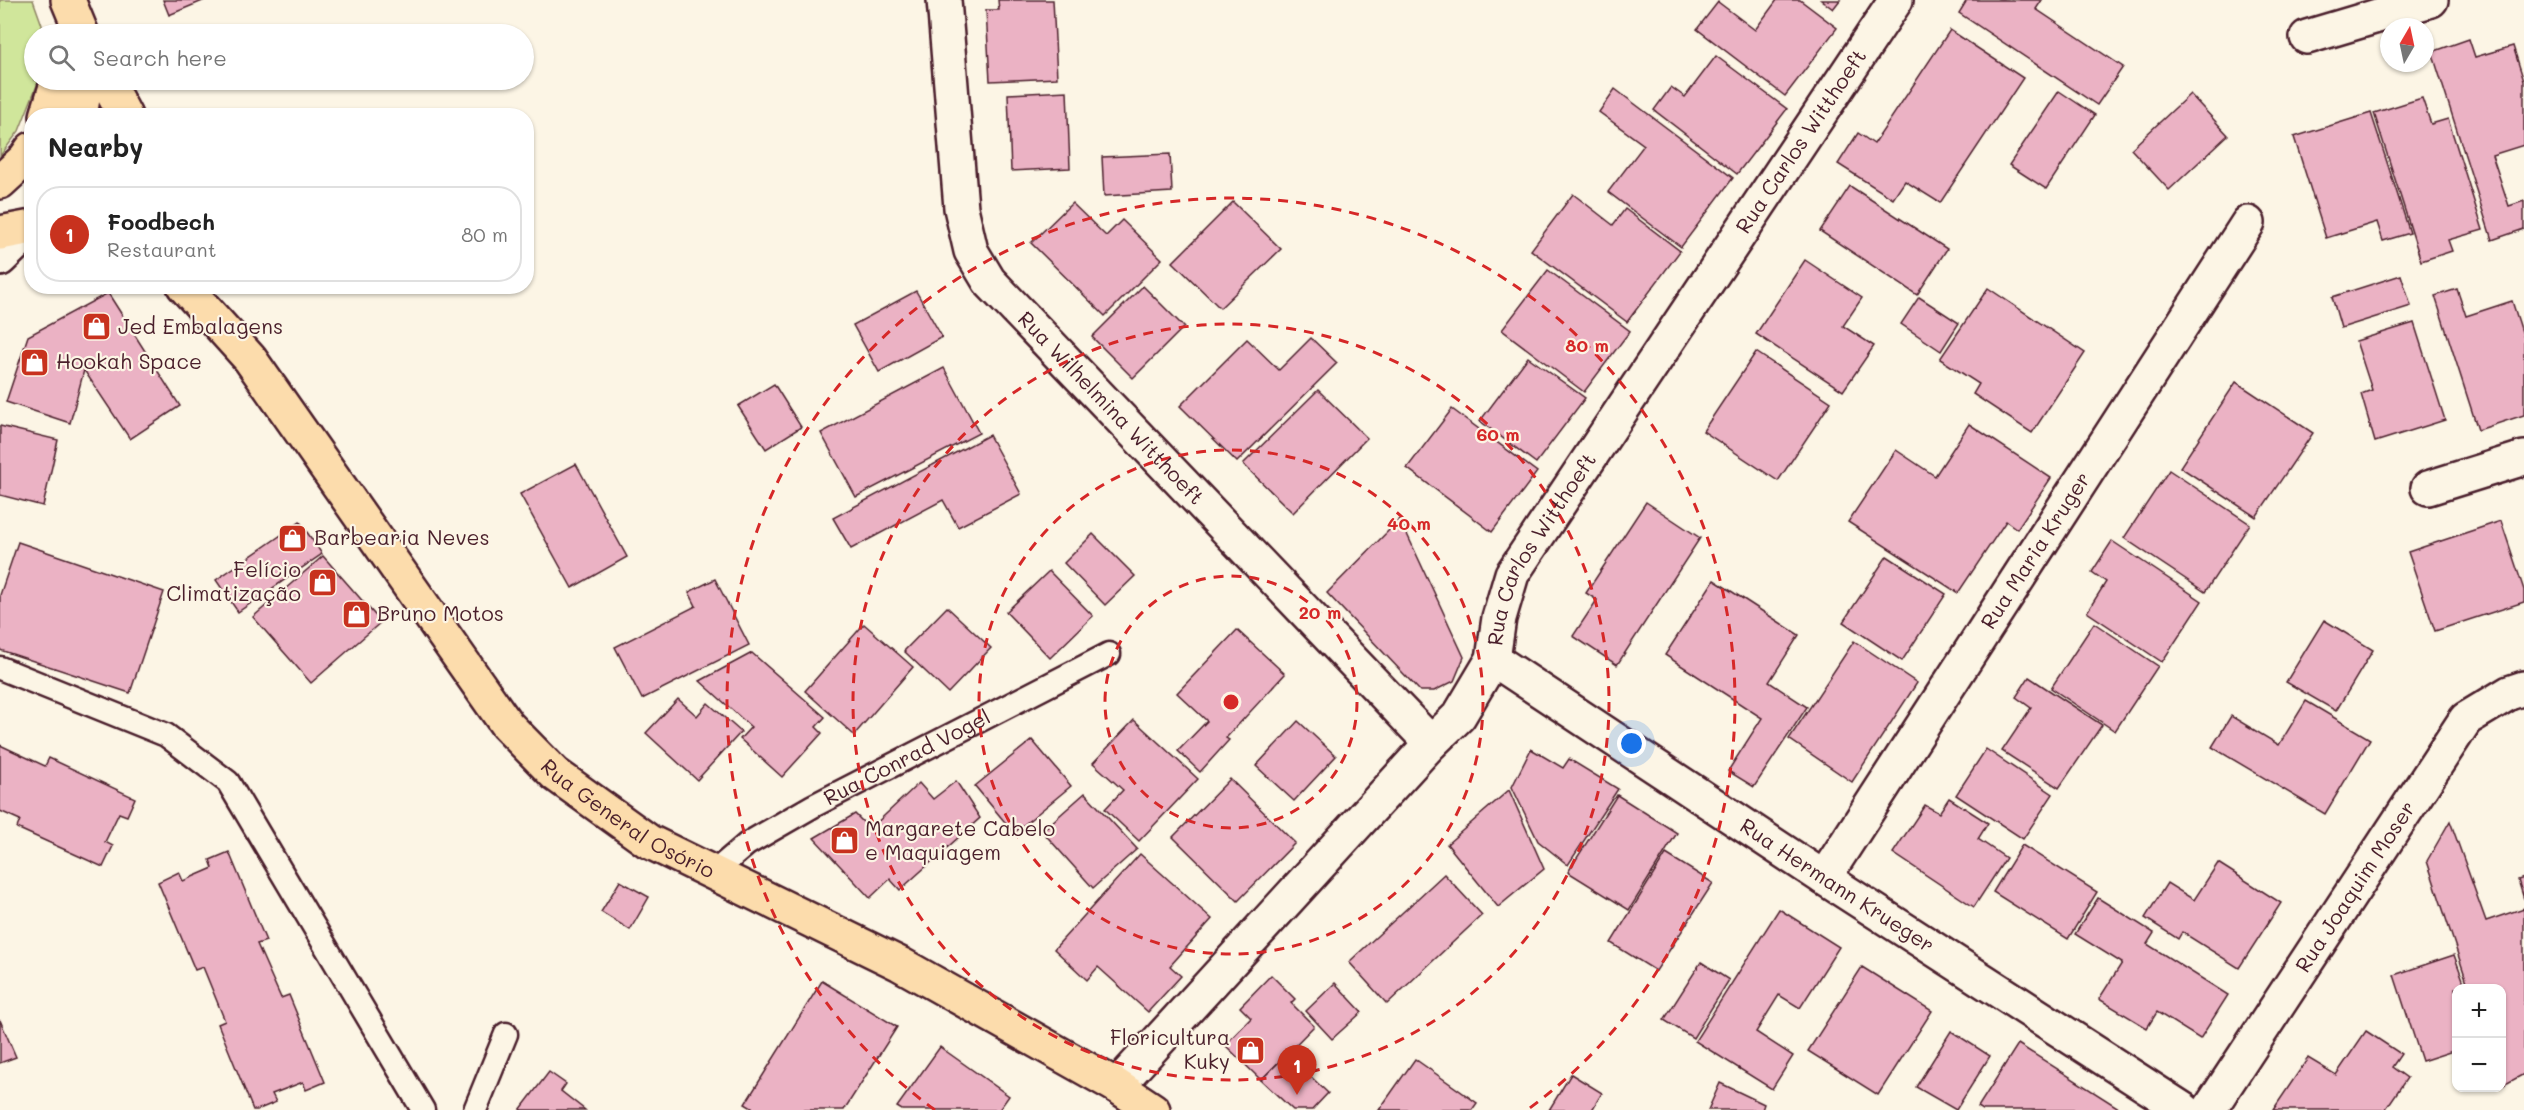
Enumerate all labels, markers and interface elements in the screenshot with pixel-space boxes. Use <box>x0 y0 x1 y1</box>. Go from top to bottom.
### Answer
north arrow <box>2380 18 2434 72</box>
search box <box>24 24 534 90</box>
icon: search <box>45 41 78 74</box>
text: Search here <box>93 43 227 72</box>
street label: Rua Carlos Witthoeft <box>1729 43 1871 238</box>
text: Nearby <box>48 130 143 164</box>
text: Foodbech <box>107 207 215 236</box>
text: 1 <box>65 221 74 247</box>
text: 80 m <box>461 221 508 247</box>
text: Restaurant <box>107 236 217 262</box>
street label: Rua Wilhelmina Witthoeft <box>1013 305 1211 510</box>
shop icon: Jed Embalagens <box>81 311 113 343</box>
place label: Jed Embalagens <box>118 312 283 339</box>
text: 80 m <box>1565 333 1609 357</box>
shop icon: Hookah Space <box>19 346 51 378</box>
place label: Hookah Space <box>56 347 202 374</box>
text: 60 m <box>1476 422 1520 446</box>
street label: Rua Carlos Witthoeft <box>1480 447 1601 647</box>
street label: Rua Maria Kruger <box>1974 466 2095 634</box>
text: 40 m <box>1387 511 1431 535</box>
shop icon: Barbearia Neves <box>277 522 309 554</box>
place label: Barbearia Neves <box>314 523 490 550</box>
place label: Felício Climatização <box>166 555 301 606</box>
shop icon: Felício Climatização <box>306 566 338 598</box>
shop icon: Bruno Motos <box>340 598 372 630</box>
place label: Bruno Motos <box>377 599 504 626</box>
text: 20 m <box>1299 600 1341 624</box>
centre of rings <box>1221 692 1241 712</box>
street label: Rua Conrad Vogel <box>818 702 994 810</box>
your location <box>1617 729 1646 758</box>
street label: Rua General Osório <box>536 752 720 884</box>
street label: Rua Joaquim Moser <box>2288 795 2421 977</box>
street label: Rua Hermann Krueger <box>1735 811 1940 958</box>
place label: Margarete Cabelo e Maquiagem <box>865 814 1055 865</box>
shop icon: Margarete Cabelo e Maquiagem <box>828 825 860 857</box>
map controls <box>2452 984 2506 1092</box>
button: + <box>2452 984 2506 1038</box>
place label: Floricultura Kuky <box>1110 1023 1230 1074</box>
shop icon: Floricultura Kuky <box>1235 1034 1267 1066</box>
button: − <box>2452 1038 2506 1092</box>
pin: 1 <box>1278 1046 1316 1095</box>

